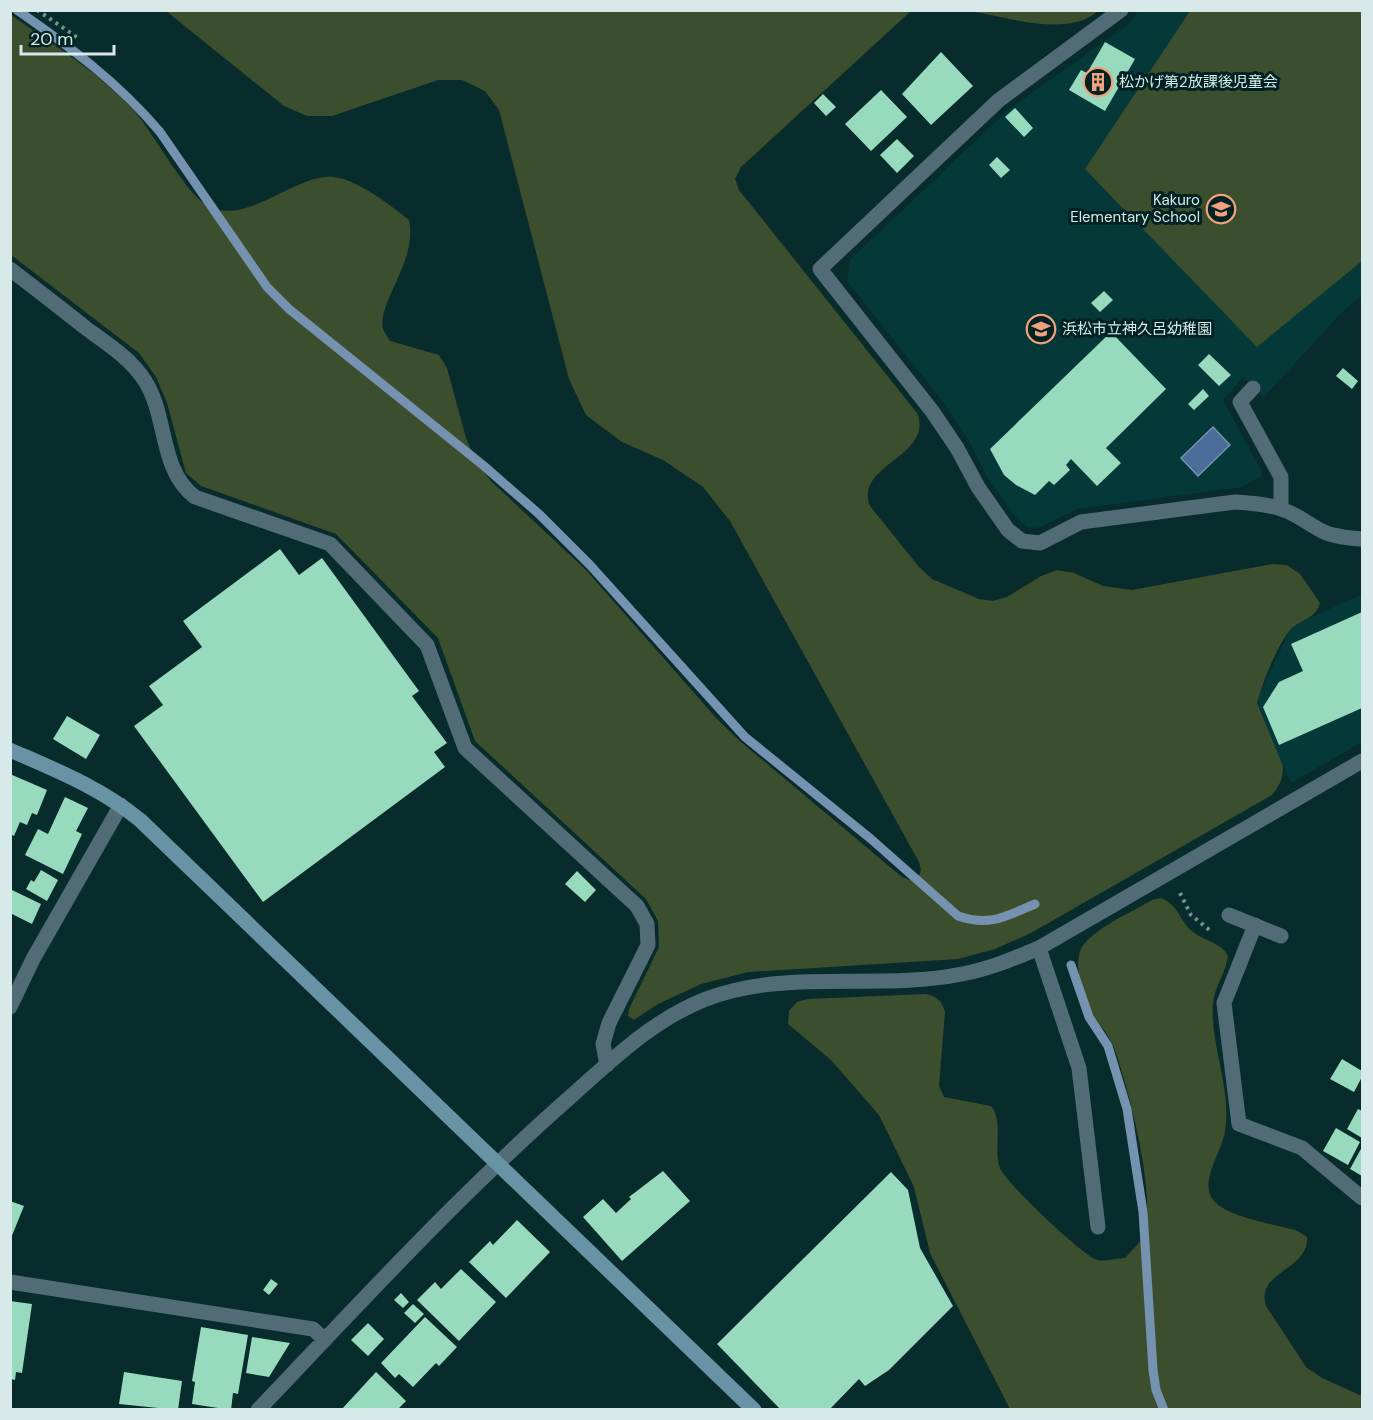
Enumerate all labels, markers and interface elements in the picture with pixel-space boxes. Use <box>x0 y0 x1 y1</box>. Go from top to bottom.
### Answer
scale bar <box>21 18 114 56</box>
text: 20 m <box>30 27 73 51</box>
building icon: 松かげ第2放課後児童会 <box>1082 66 1114 98</box>
place label: 松かげ第2放課後児童会 <box>1119 72 1278 92</box>
place label: Kakuro Elementary School <box>1070 190 1200 227</box>
school or university icon: Kakuro Elementary School <box>1205 193 1237 225</box>
school or university icon: 浜松市立神久呂幼稚園 <box>1025 313 1057 345</box>
place label: 浜松市立神久呂幼稚園 <box>1062 319 1212 339</box>

